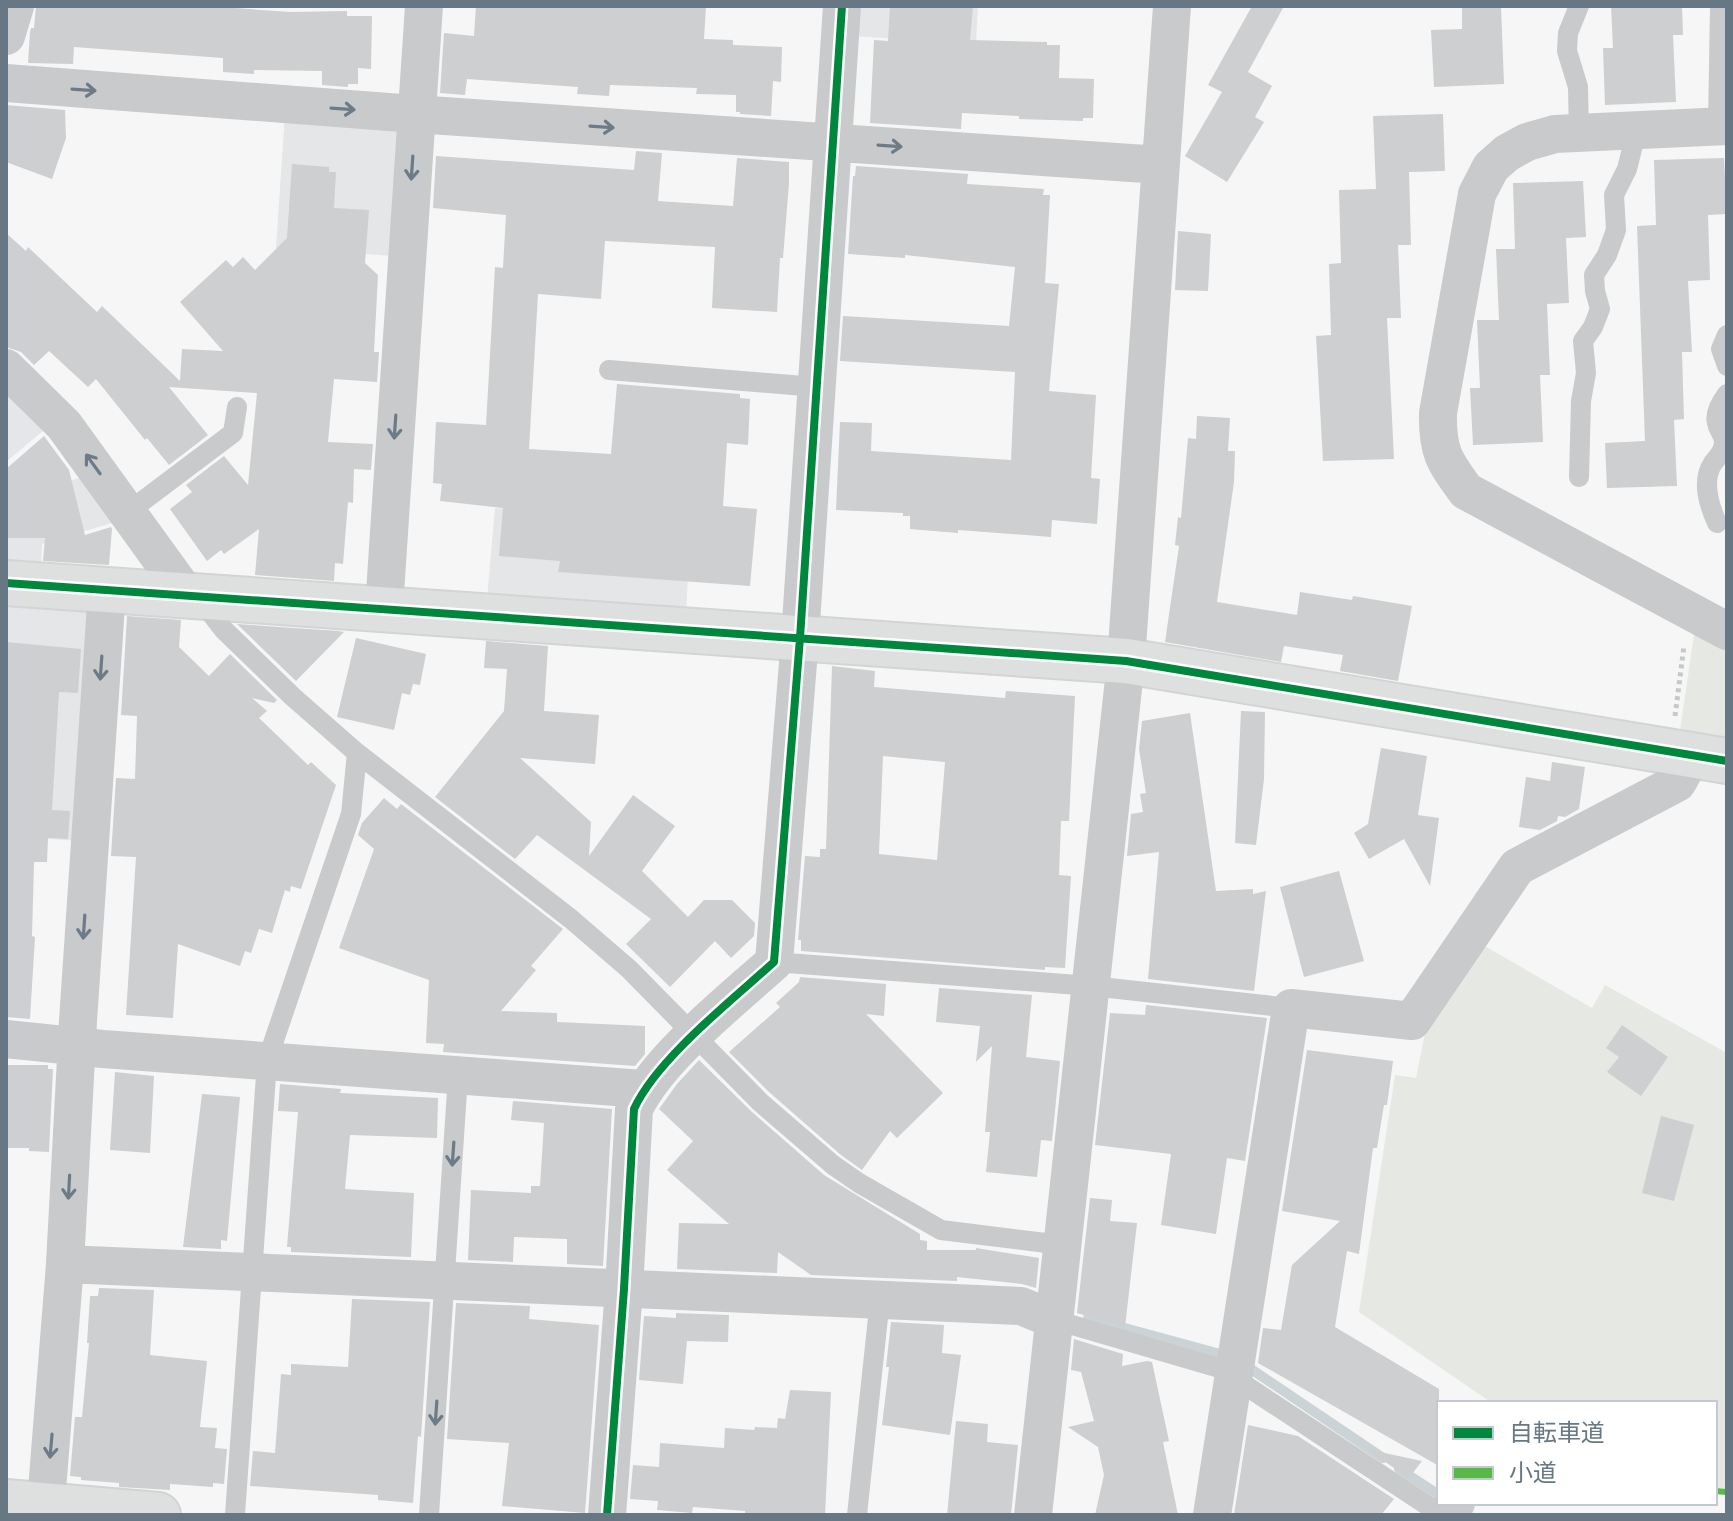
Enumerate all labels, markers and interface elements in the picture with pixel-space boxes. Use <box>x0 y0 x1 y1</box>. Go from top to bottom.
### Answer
one-way arrow <box>70 83 97 98</box>
one-way arrow <box>329 102 356 117</box>
one-way arrow <box>588 119 615 134</box>
one-way arrow <box>876 139 903 154</box>
one-way arrow <box>404 154 419 181</box>
one-way arrow <box>388 413 403 440</box>
one-way arrow <box>84 454 101 475</box>
one-way arrow <box>93 654 108 681</box>
one-way arrow <box>76 913 91 940</box>
one-way arrow <box>445 1140 460 1167</box>
one-way arrow <box>62 1173 77 1200</box>
one-way arrow <box>428 1399 443 1426</box>
legend <box>1437 1401 1717 1505</box>
text: 自転車道 <box>1509 1417 1605 1448</box>
one-way arrow <box>43 1432 58 1459</box>
text: 小道 <box>1509 1457 1557 1488</box>

